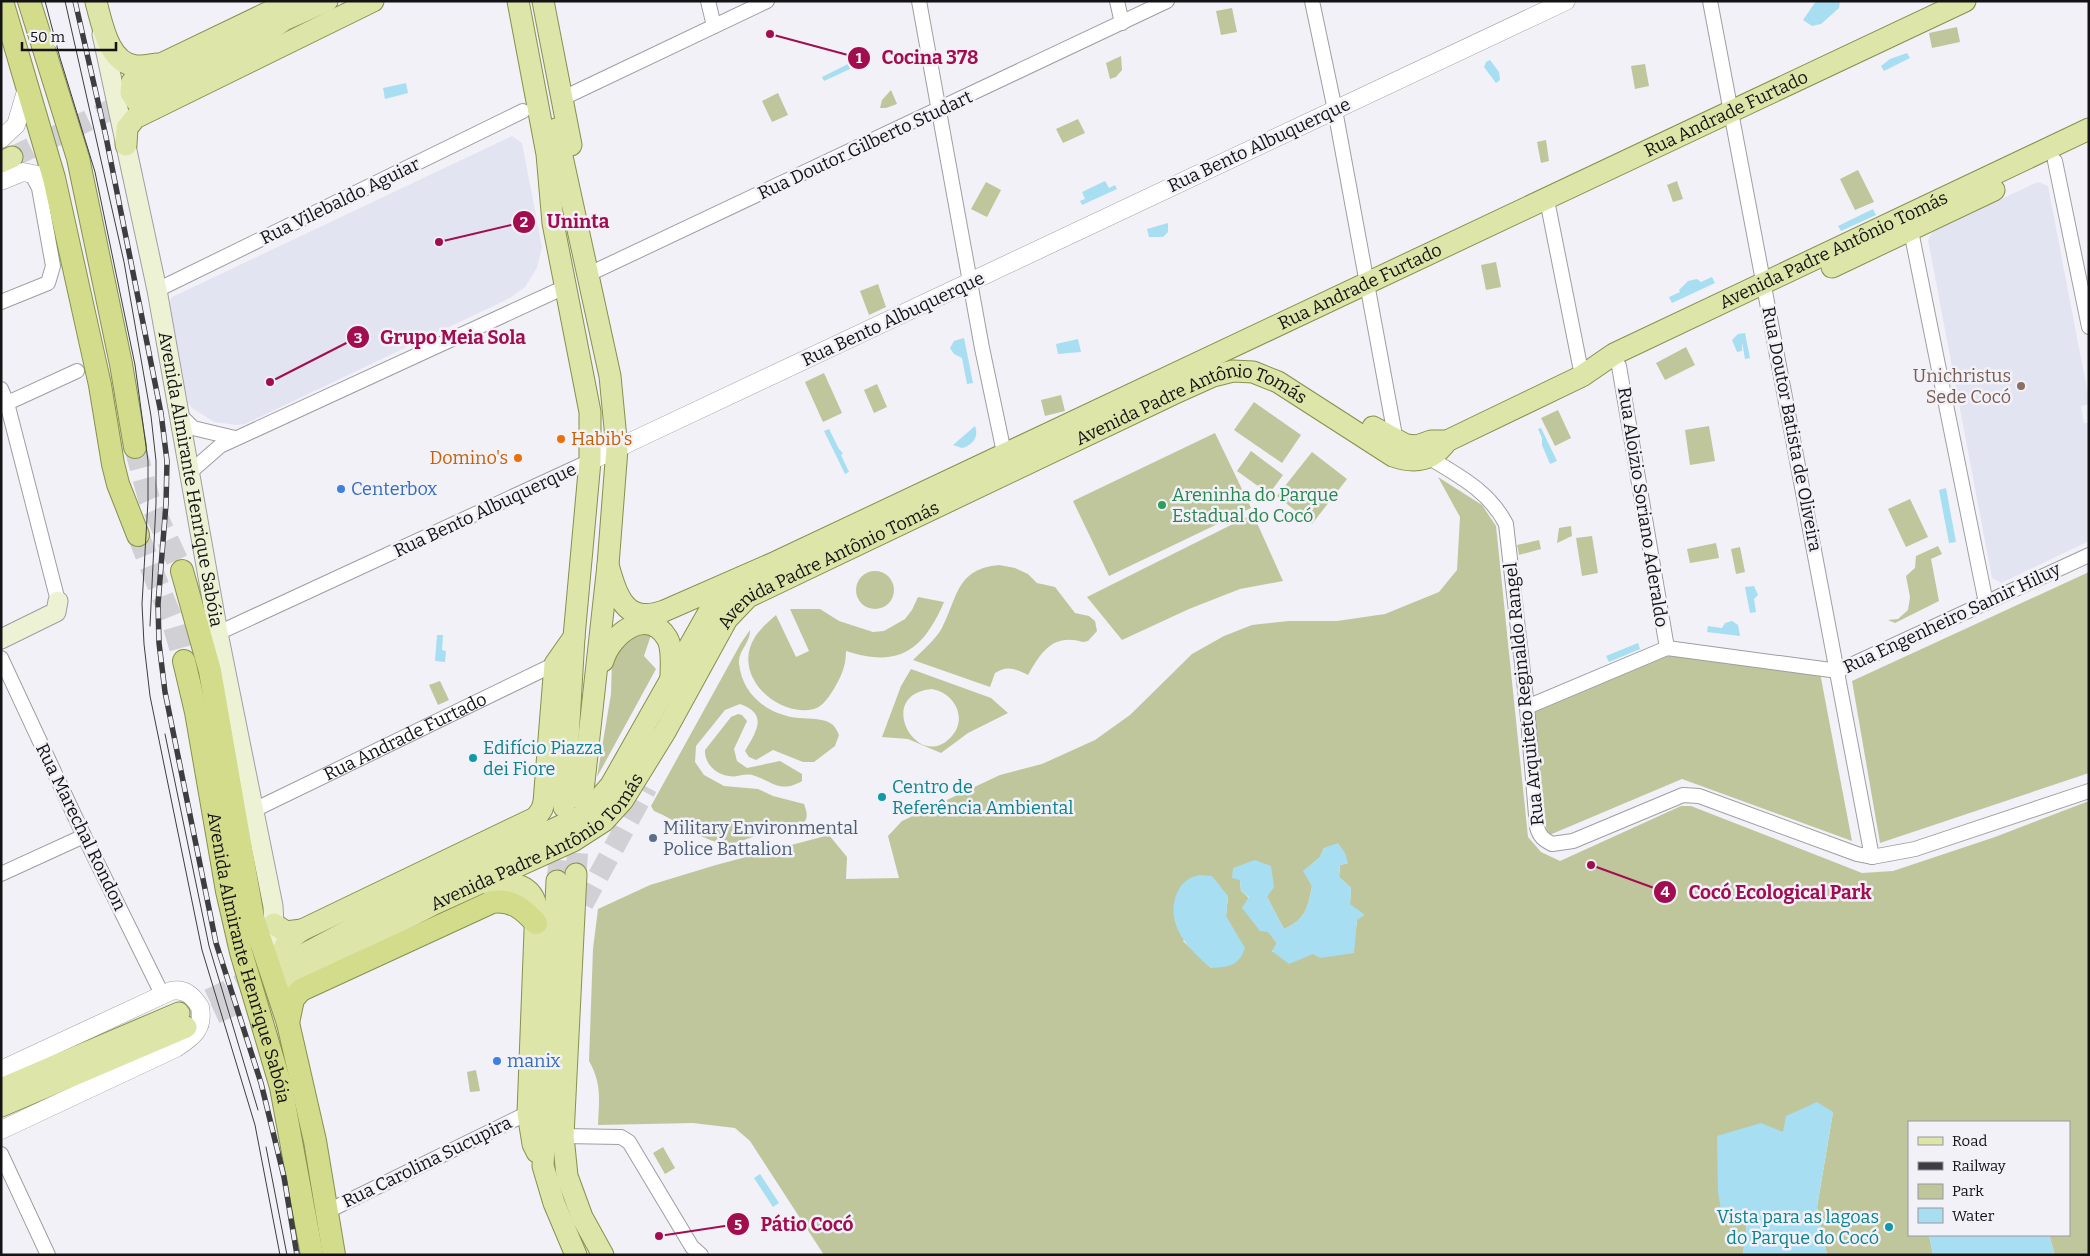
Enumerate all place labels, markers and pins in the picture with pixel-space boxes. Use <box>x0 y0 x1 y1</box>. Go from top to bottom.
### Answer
callout: Cocina 378 <box>846 41 988 75</box>
callout: Uninta <box>511 205 619 239</box>
callout: Grupo Meia Sola <box>345 320 536 354</box>
place label: Unichristus Sede Cocó <box>1913 365 2011 408</box>
marker: Unichristus Sede Cocó <box>2015 380 2027 392</box>
place label: Habib's <box>571 428 632 450</box>
marker: Habib's <box>555 433 567 445</box>
place label: Domino's <box>429 447 508 469</box>
marker: Domino's <box>512 452 524 464</box>
place label: Centerbox <box>351 478 437 500</box>
marker: Centerbox <box>335 483 347 495</box>
place label: Areninha do Parque Estadual do Cocó <box>1172 484 1338 527</box>
marker: Areninha do Parque Estadual do Cocó <box>1156 499 1168 511</box>
place label: Edifício Piazza dei Fiore <box>483 737 603 780</box>
marker: Edifício Piazza dei Fiore <box>467 752 479 764</box>
place label: Centro de Referência Ambiental <box>892 776 1074 819</box>
marker: Centro de Referência Ambiental <box>876 791 888 803</box>
place label: Military Environmental Police Battalion <box>663 817 858 860</box>
marker: Military Environmental Police Battalion <box>647 832 659 844</box>
callout: Cocó Ecological Park <box>1653 875 1881 909</box>
place label: manix <box>507 1050 560 1072</box>
marker: manix <box>491 1055 503 1067</box>
place label: Vista para as lagoas do Parque do Cocó <box>1717 1206 1879 1249</box>
callout: Pátio Cocó <box>726 1207 864 1241</box>
marker: Vista para as lagoas do Parque do Cocó <box>1883 1221 1895 1233</box>

